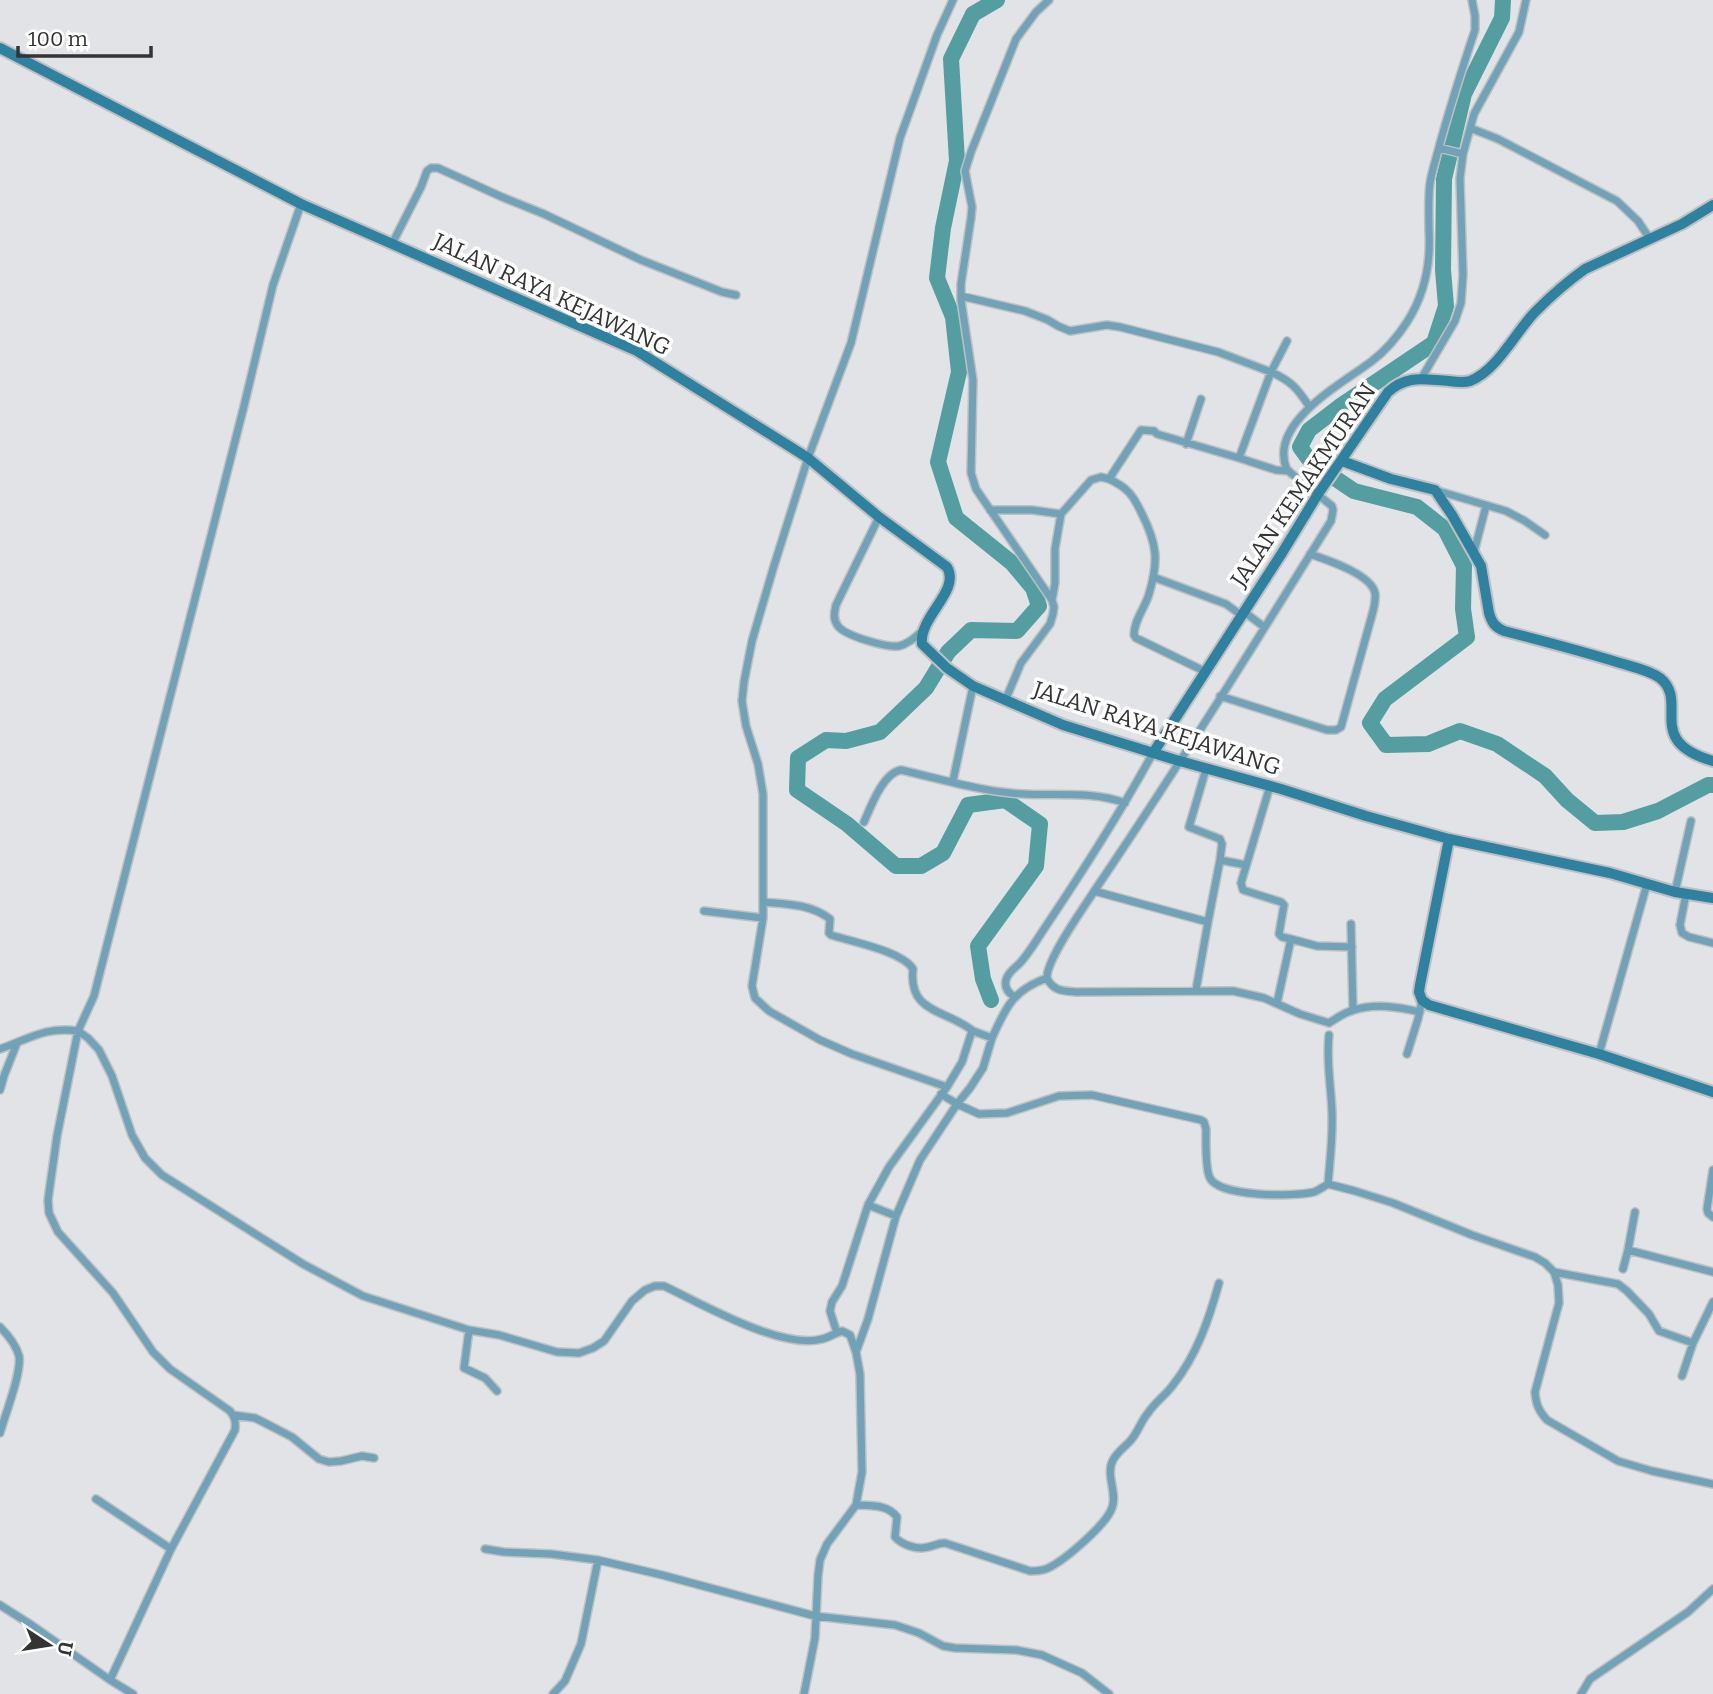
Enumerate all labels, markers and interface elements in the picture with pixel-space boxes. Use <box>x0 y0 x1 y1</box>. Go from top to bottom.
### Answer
scale bar <box>18 14 150 58</box>
text: 100 m <box>28 26 88 52</box>
street label: JALAN RAYA KEJAWANG <box>428 226 675 361</box>
street label: JALAN KEMAKMURAN <box>1224 378 1382 593</box>
street label: JALAN RAYA KEJAWANG <box>1029 674 1284 781</box>
north arrow <box>14 1610 84 1680</box>
text: U <box>52 1639 78 1658</box>

